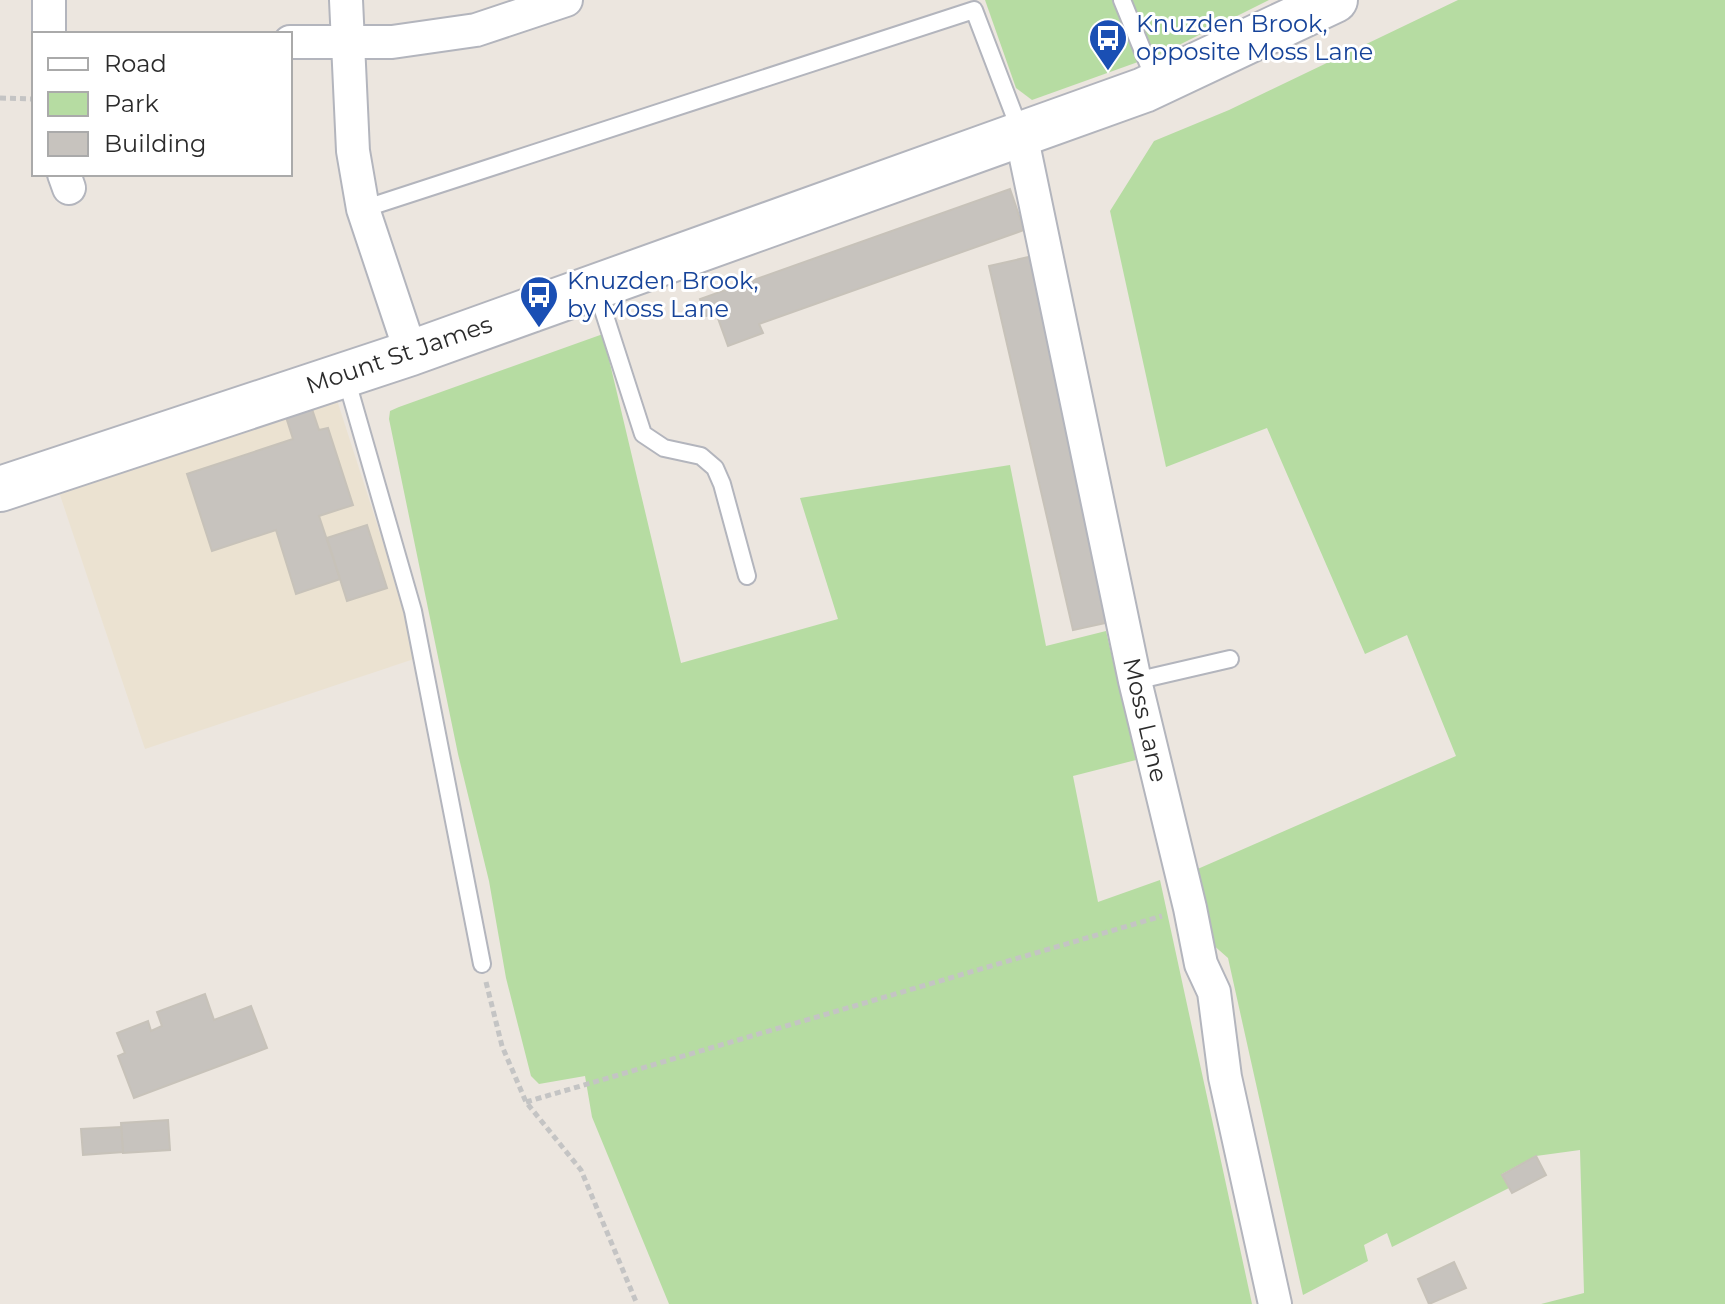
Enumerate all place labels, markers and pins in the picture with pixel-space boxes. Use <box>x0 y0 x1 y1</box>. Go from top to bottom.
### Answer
place label: Knuzden Brook, opposite Moss Lane <box>1136 9 1373 66</box>
bus stop icon: Knuzden Brook, opposite Moss Lane <box>1087 17 1129 72</box>
place label: Knuzden Brook, by Moss Lane <box>567 266 759 323</box>
bus stop icon: Knuzden Brook, by Moss Lane <box>518 274 560 329</box>

